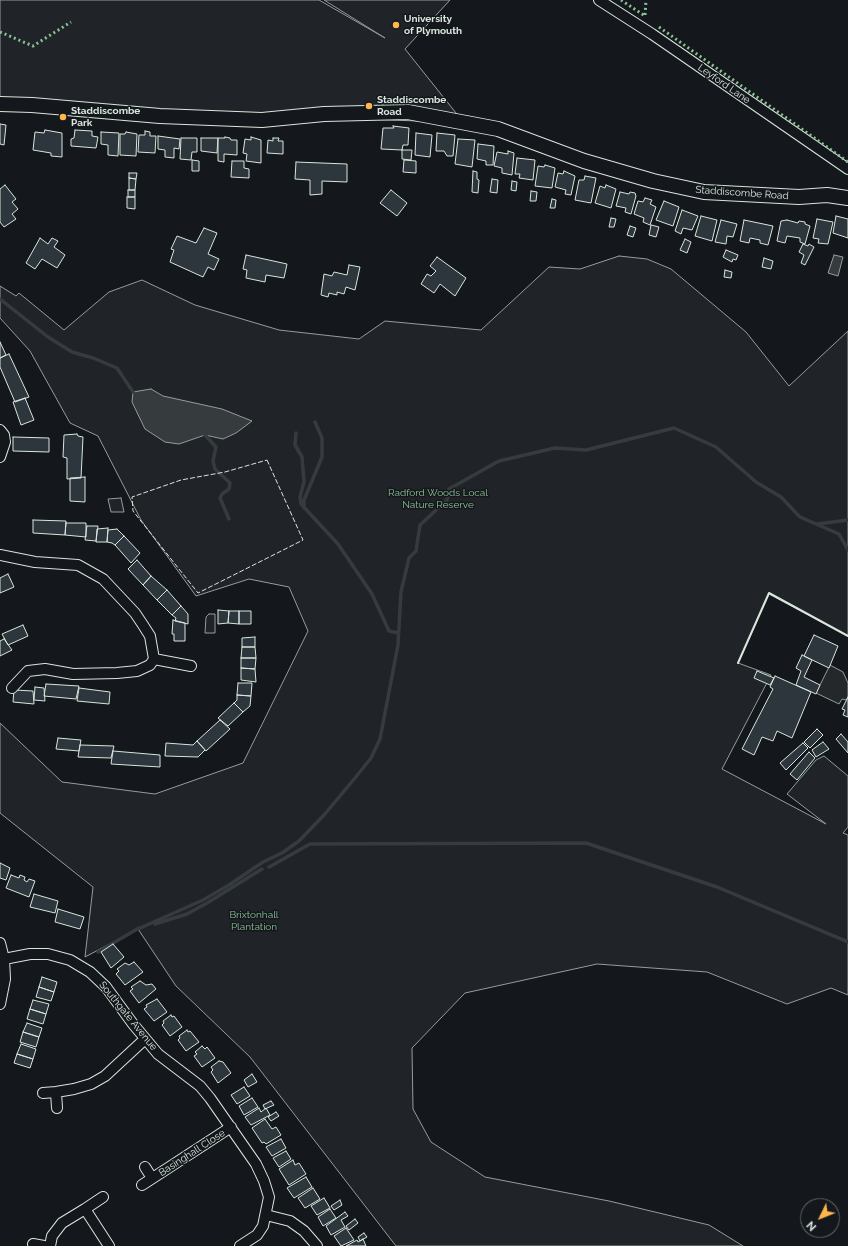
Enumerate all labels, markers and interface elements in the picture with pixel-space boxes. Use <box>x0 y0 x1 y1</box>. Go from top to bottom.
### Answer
place label: University of Plymouth <box>404 13 462 36</box>
marker: University of Plymouth <box>391 20 401 30</box>
street label: Leyford Lane <box>696 62 752 106</box>
place label: Staddiscombe Road <box>377 94 446 118</box>
marker: Staddiscombe Road <box>364 101 374 111</box>
place label: Staddiscombe Park <box>71 105 140 128</box>
marker: Staddiscombe Park <box>58 112 68 122</box>
street label: Staddiscombe Road <box>695 184 789 202</box>
park label: Radford Woods Local Nature Reserve <box>388 487 488 510</box>
park label: Brixtonhall Plantation <box>229 909 279 932</box>
street label: Southgate Avenue <box>96 979 160 1053</box>
street label: Basinghall Close <box>157 1127 227 1179</box>
north arrow <box>800 1198 840 1238</box>
text: N <box>804 1218 819 1233</box>

